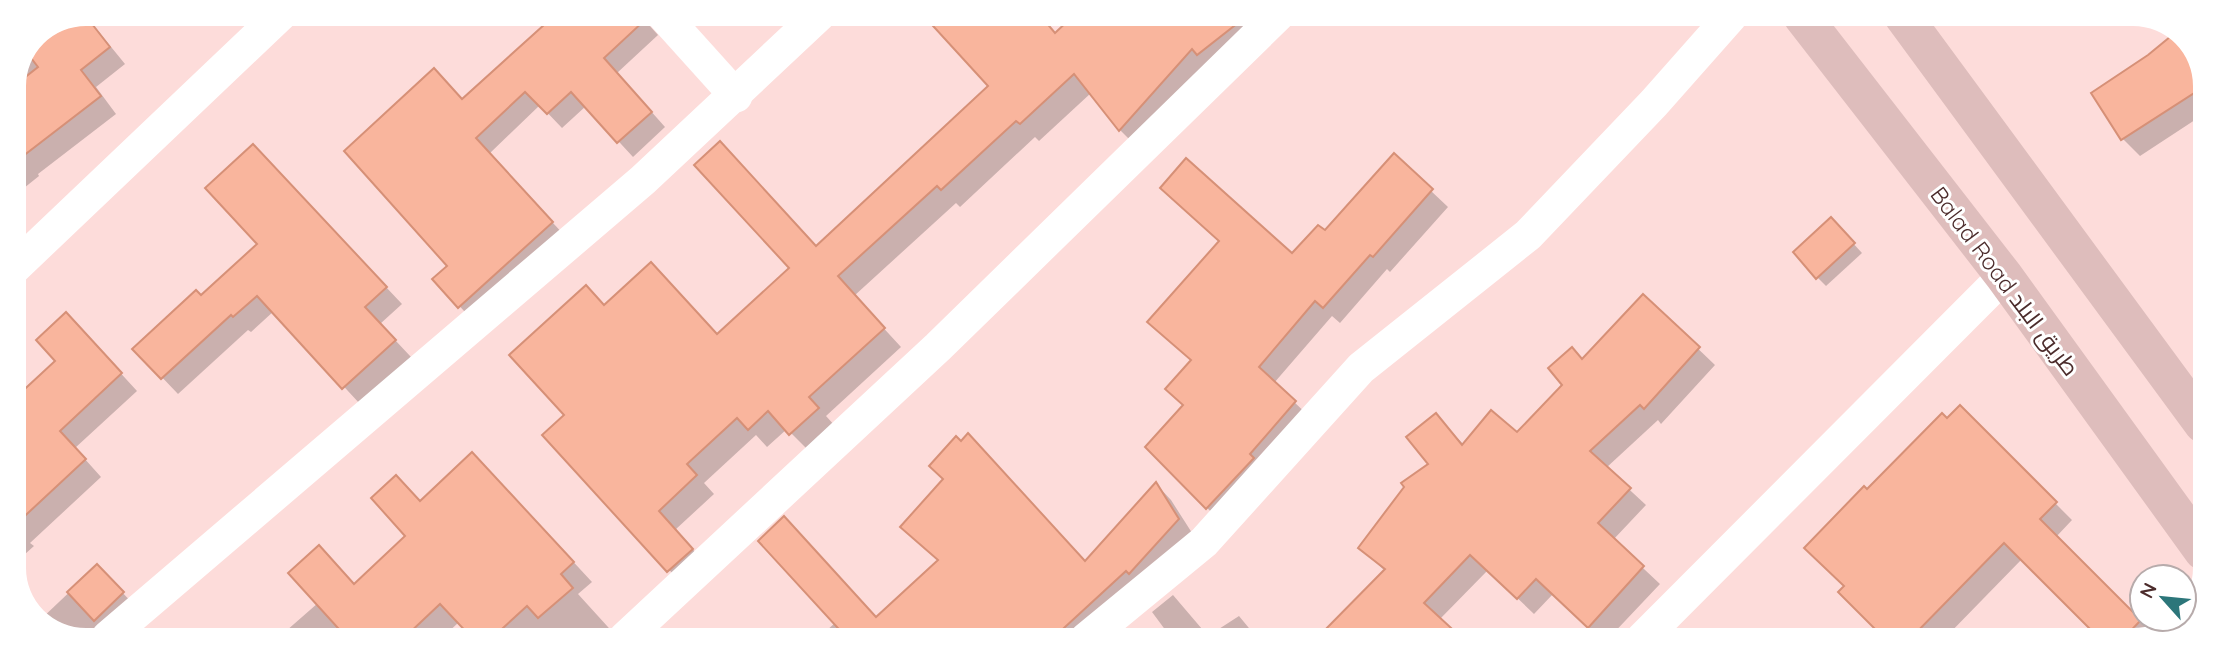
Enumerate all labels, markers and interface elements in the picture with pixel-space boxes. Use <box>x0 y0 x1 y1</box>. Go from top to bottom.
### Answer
street label: Balad Road طريق البلد <box>1924 181 2086 381</box>
north arrow <box>2128 563 2198 633</box>
text: N <box>2134 579 2162 602</box>

